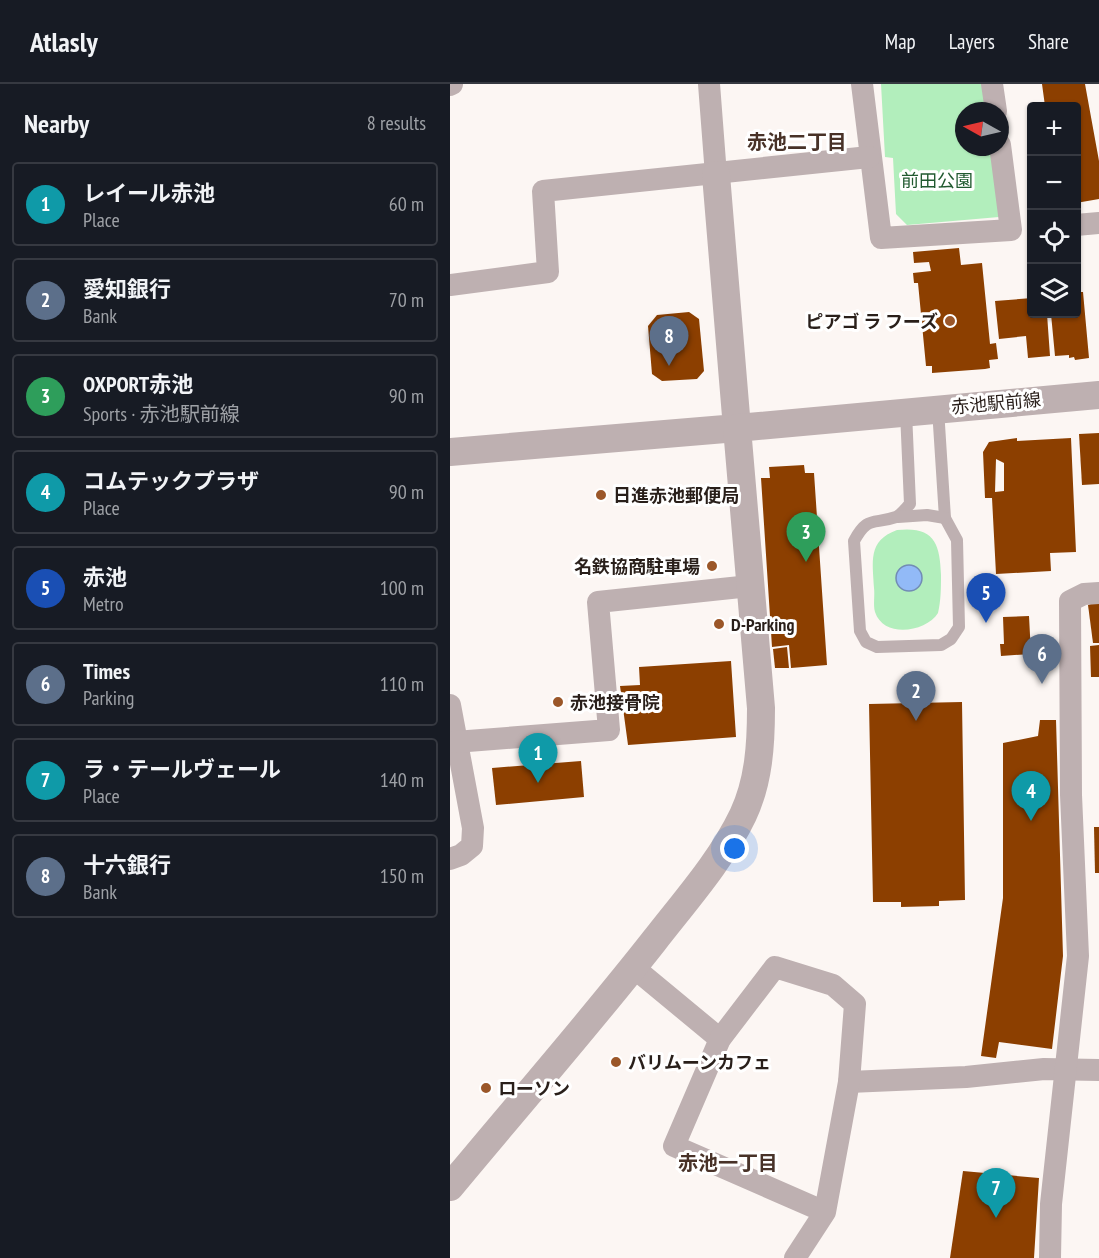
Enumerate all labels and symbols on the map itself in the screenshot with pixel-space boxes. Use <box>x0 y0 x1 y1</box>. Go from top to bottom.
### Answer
north arrow <box>955 102 1009 156</box>
district label: 赤池二丁目 <box>747 129 847 155</box>
park label: 前田公園 <box>901 169 973 192</box>
place label: ピアゴ ラ フーズ <box>806 310 938 333</box>
marker: ピアゴ ラ フーズ <box>943 314 957 328</box>
pin: 8 <box>650 316 688 366</box>
street label: 赤池駅前線 <box>950 388 1042 418</box>
place label: 日進赤池郵便局 <box>613 484 739 507</box>
marker: 日進赤池郵便局 <box>594 488 608 502</box>
pin: 3 <box>786 512 826 562</box>
place label: 名鉄協商駐車場 <box>574 555 700 578</box>
marker: 名鉄協商駐車場 <box>705 559 719 573</box>
pin: 5 <box>966 574 1006 623</box>
place label: D-Parking <box>731 613 794 636</box>
marker: D-Parking <box>712 617 726 631</box>
pin: 6 <box>1022 634 1062 684</box>
pin: 2 <box>896 672 936 721</box>
place label: 赤池接骨院 <box>570 691 660 714</box>
marker: 赤池接骨院 <box>551 695 565 709</box>
pin: 1 <box>518 734 557 783</box>
pin: 4 <box>1012 772 1050 821</box>
your location <box>720 834 749 863</box>
place label: バリムーンカフェ <box>628 1051 771 1074</box>
marker: バリムーンカフェ <box>609 1055 623 1069</box>
place label: ローソン <box>498 1077 570 1100</box>
marker: ローソン <box>479 1081 493 1095</box>
district label: 赤池一丁目 <box>678 1150 778 1176</box>
pin: 7 <box>976 1168 1016 1218</box>

